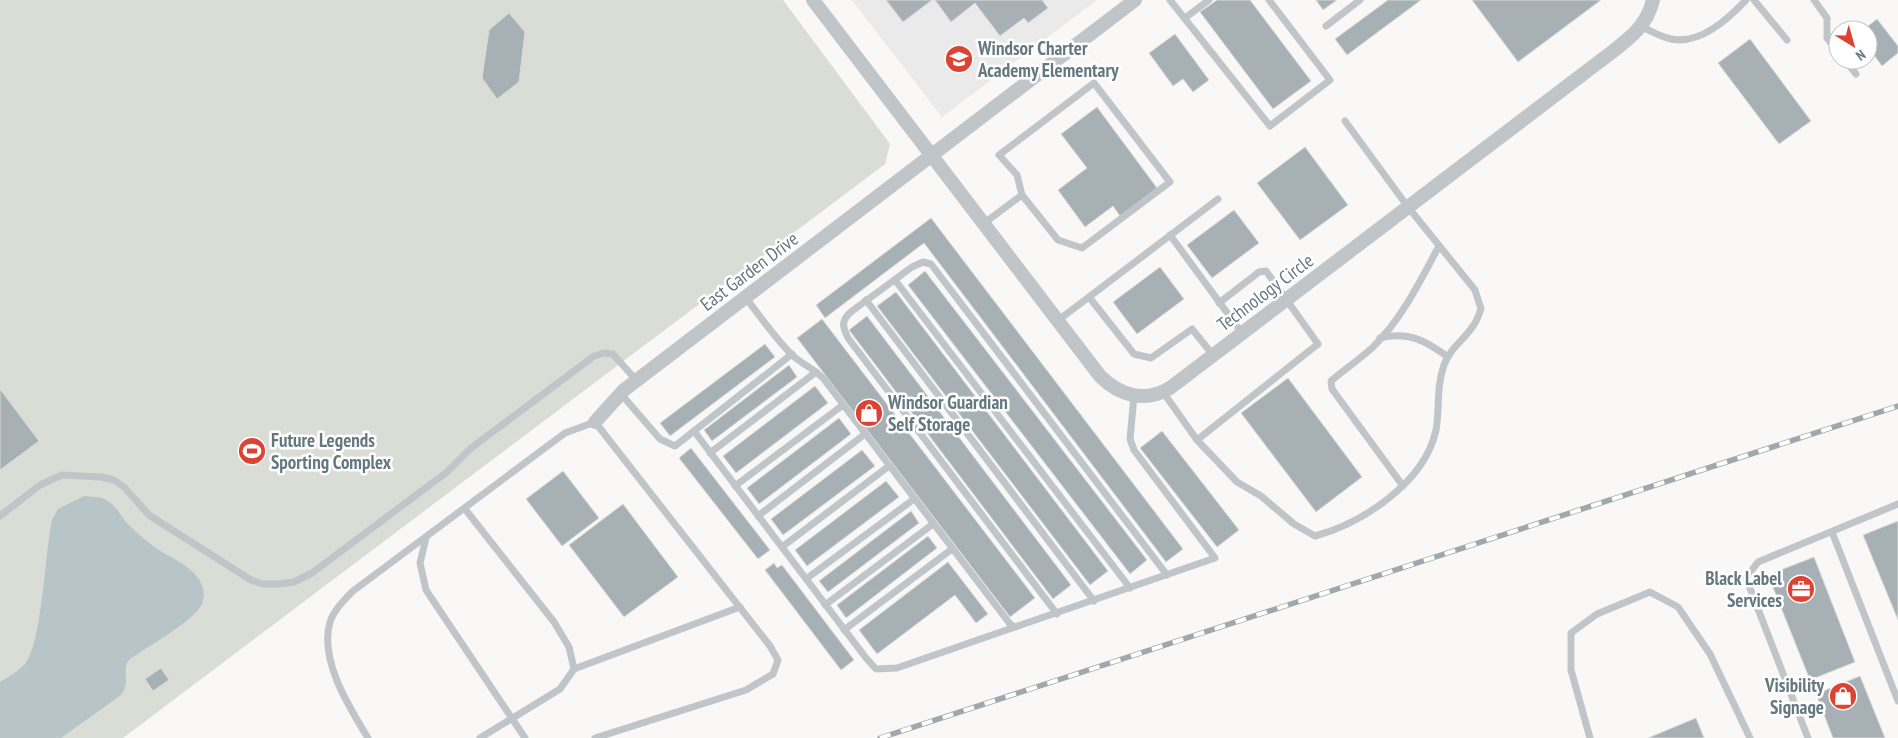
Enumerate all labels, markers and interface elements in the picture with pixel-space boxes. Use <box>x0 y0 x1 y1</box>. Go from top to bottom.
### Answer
north arrow <box>1828 20 1878 70</box>
place label: Windsor Charter Academy Elementary <box>977 36 1119 82</box>
school or university icon: Windsor Charter Academy Elementary <box>944 44 974 74</box>
text: N <box>1852 46 1869 65</box>
street label: East Garden Drive <box>695 226 803 316</box>
street label: Technology Circle <box>1212 248 1318 336</box>
place label: Windsor Guardian Self Storage <box>887 390 1008 436</box>
shop icon: Windsor Guardian Self Storage <box>854 398 884 428</box>
place label: Future Legends Sporting Complex <box>271 428 392 474</box>
sports icon: Future Legends Sporting Complex <box>237 436 267 466</box>
place label: Black Label Services <box>1705 566 1782 612</box>
office icon: Black Label Services <box>1786 574 1816 604</box>
place label: Visibility Signage <box>1764 673 1824 719</box>
shop icon: Visibility Signage <box>1828 681 1858 711</box>

